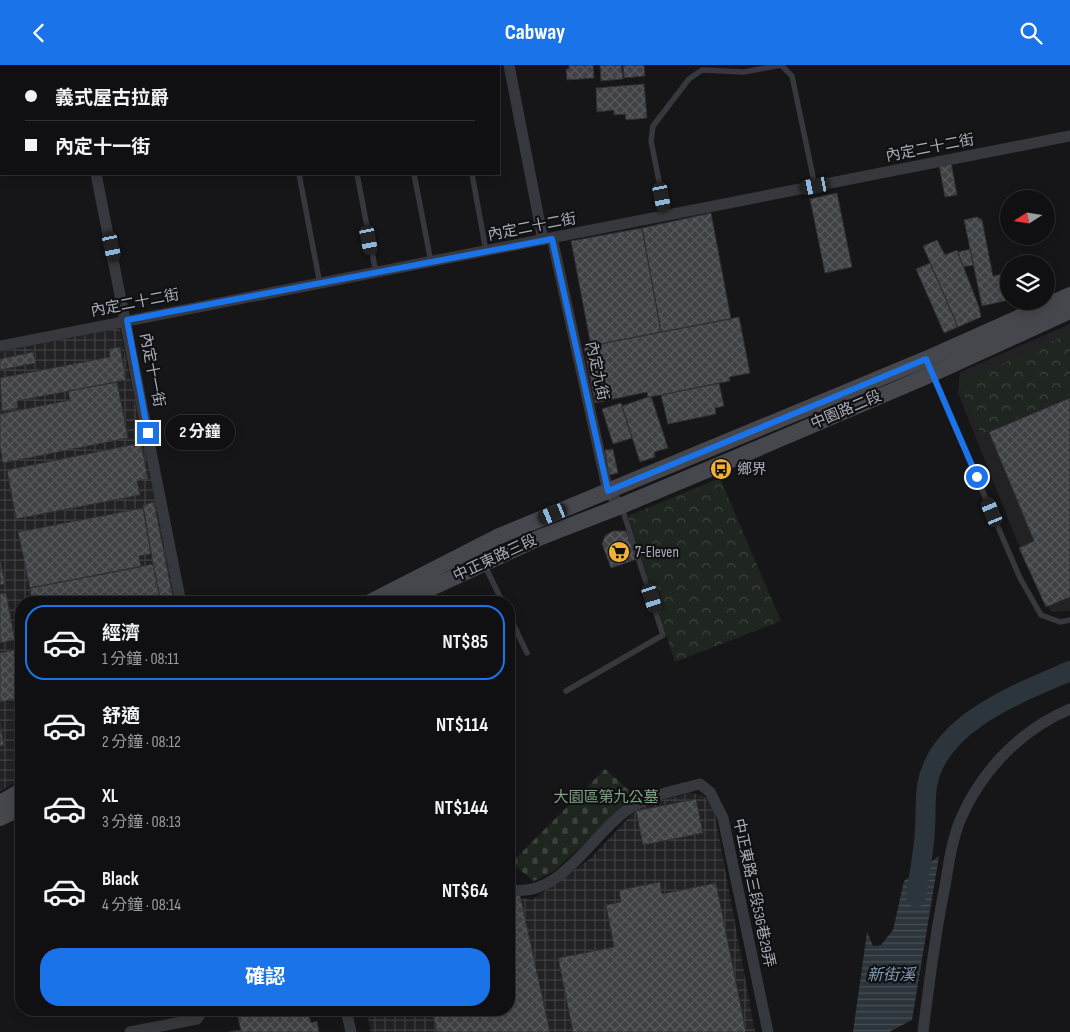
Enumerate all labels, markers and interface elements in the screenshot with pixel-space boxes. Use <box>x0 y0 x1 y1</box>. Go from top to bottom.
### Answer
icon: back <box>25 19 53 47</box>
text: Cabway <box>505 19 565 46</box>
icon: search <box>1017 19 1045 47</box>
text: 義式屋古拉爵 <box>55 87 169 110</box>
street label: 內定二十二街 <box>884 130 976 166</box>
text: 內定十一街 <box>55 136 150 159</box>
car <box>798 176 831 196</box>
car <box>651 181 672 213</box>
north arrow <box>1000 190 1055 245</box>
map controls <box>1000 190 1055 310</box>
street label: 內定二十二街 <box>486 209 578 245</box>
car <box>358 224 379 256</box>
car <box>101 231 122 263</box>
button: layers <box>1000 255 1055 310</box>
street label: 內定二十二街 <box>89 285 181 321</box>
street label: 內定十一街 <box>136 331 168 409</box>
street label: 內定九街 <box>581 340 613 402</box>
street label: 中園路二段 <box>808 387 884 433</box>
callout: 2 分鐘 <box>166 415 236 451</box>
route end <box>137 422 159 444</box>
text: 2 分鐘 <box>179 423 221 442</box>
bus stop icon: 鄉界 <box>709 457 733 481</box>
place label: 鄉界 <box>737 460 767 479</box>
route start <box>966 466 988 488</box>
car <box>979 495 1004 529</box>
car <box>536 501 569 527</box>
street label: 中正東路三段 <box>450 530 540 586</box>
supermarket icon: 7-Eleven <box>607 540 631 564</box>
place label: 7-Eleven <box>635 543 679 562</box>
car <box>640 581 663 615</box>
icon: car <box>42 620 87 665</box>
text: 經濟 <box>102 622 140 645</box>
text: NT$85 <box>443 631 488 654</box>
text: 1 分鐘 · 08:11 <box>102 650 179 669</box>
icon: car <box>42 703 87 748</box>
text: 舒適 <box>102 705 140 728</box>
text: NT$114 <box>436 714 488 737</box>
text: 2 分鐘 · 08:12 <box>102 733 181 752</box>
text: XL <box>102 785 118 808</box>
icon: car <box>42 786 87 831</box>
park label: 大園區第九公墓 <box>553 788 659 807</box>
text: NT$144 <box>435 797 488 820</box>
text: 3 分鐘 · 08:13 <box>102 813 181 832</box>
street label: 中正東路三段536巷29弄 <box>729 817 779 969</box>
text: Black <box>102 868 139 891</box>
icon: car <box>42 869 87 914</box>
text: NT$64 <box>442 880 488 903</box>
text: 4 分鐘 · 08:14 <box>102 896 181 915</box>
button: 確認 <box>40 948 490 1006</box>
water label: 新街溪 <box>867 966 917 985</box>

